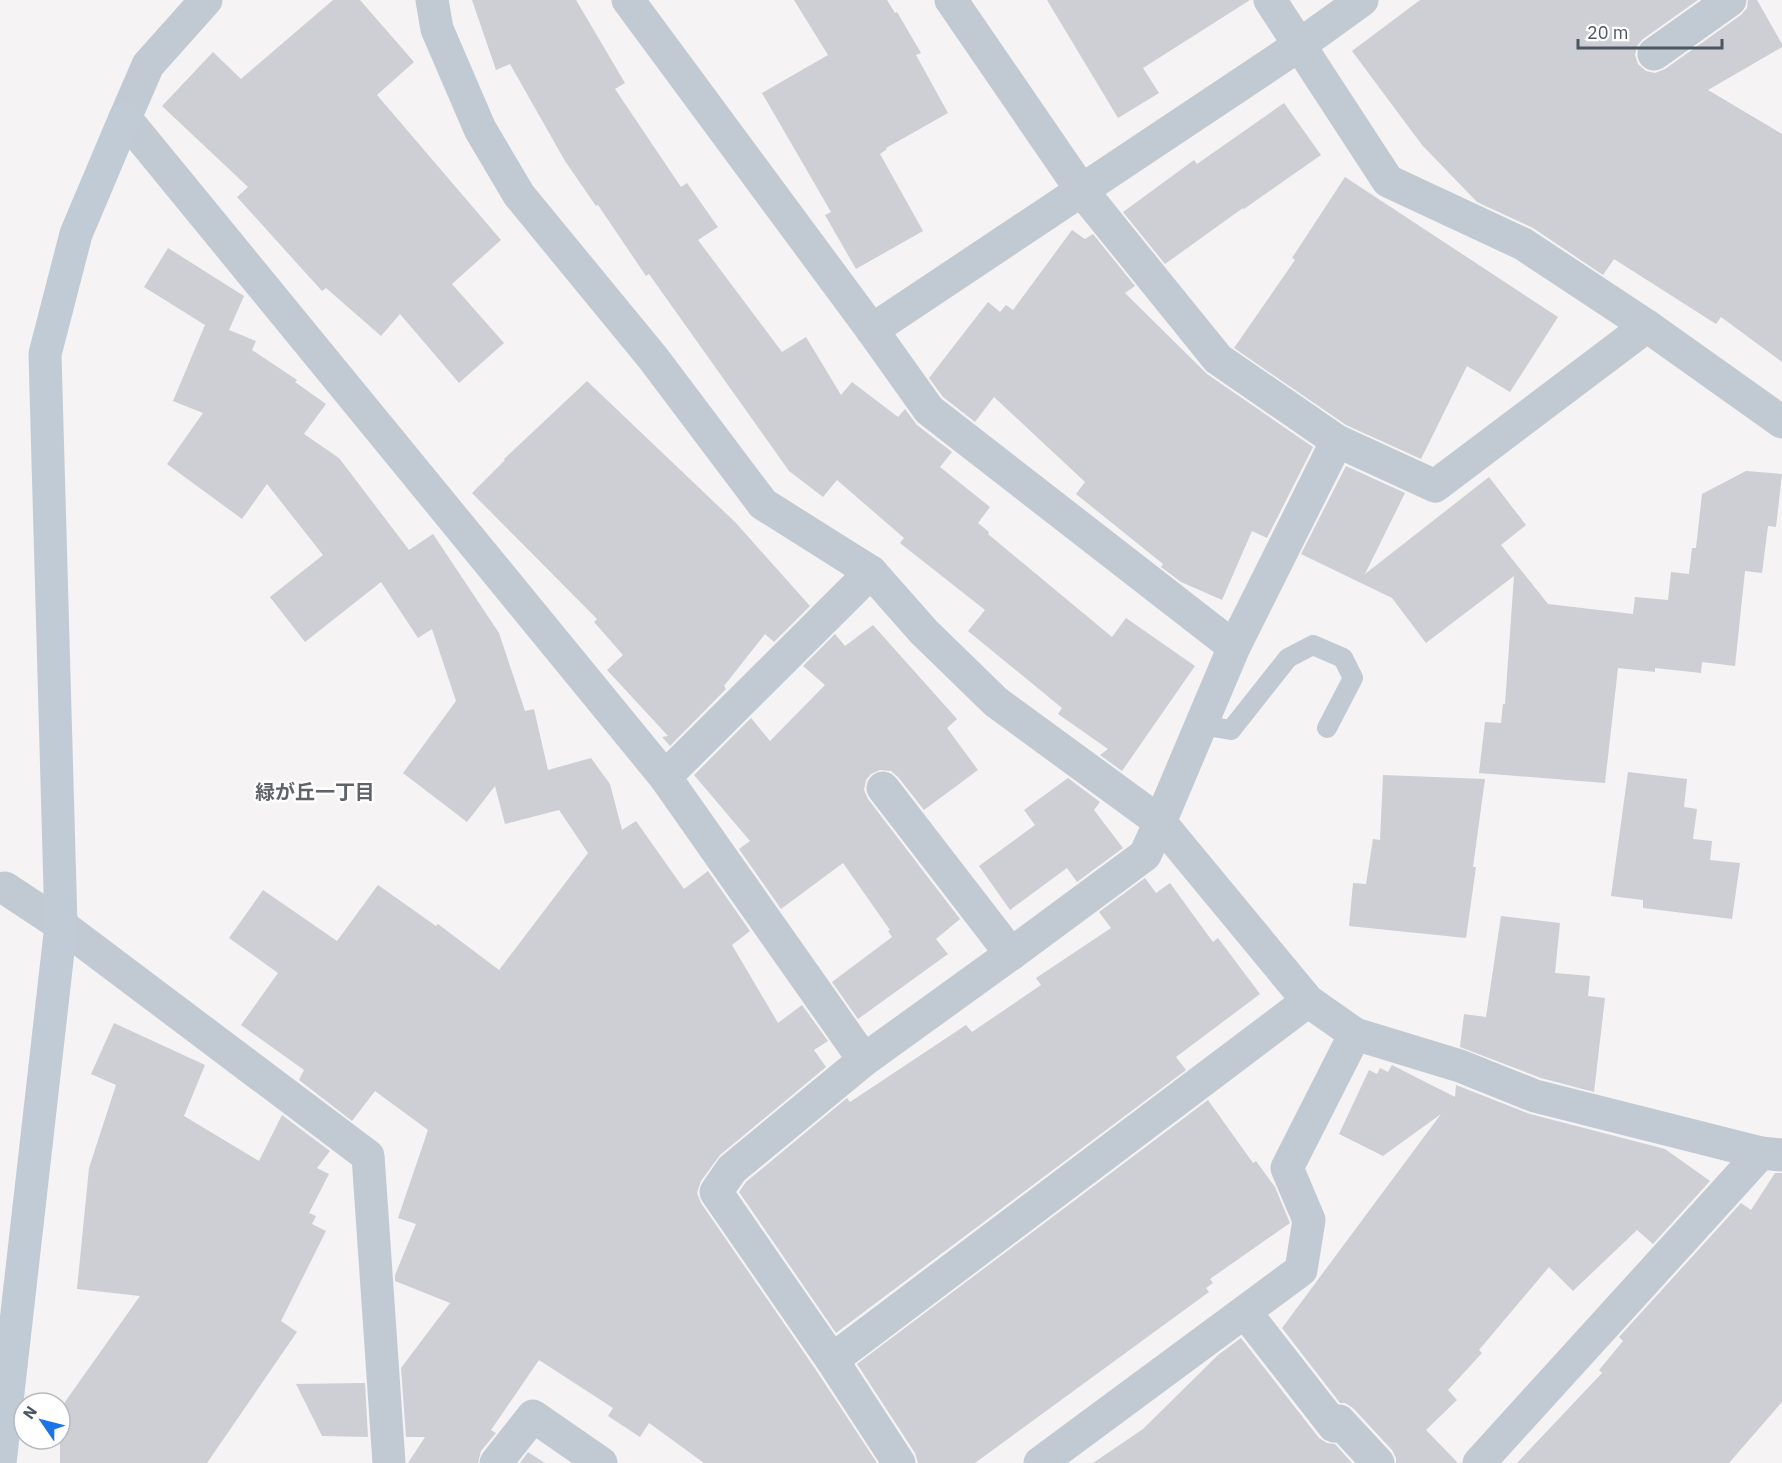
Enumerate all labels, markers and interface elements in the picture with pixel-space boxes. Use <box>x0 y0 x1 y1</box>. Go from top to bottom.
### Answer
scale bar <box>1578 12 1722 50</box>
text: 20 m <box>1587 21 1629 44</box>
district label: 緑が丘一丁目 <box>255 778 375 805</box>
north arrow <box>12 1391 72 1451</box>
text: N <box>18 1402 41 1423</box>

